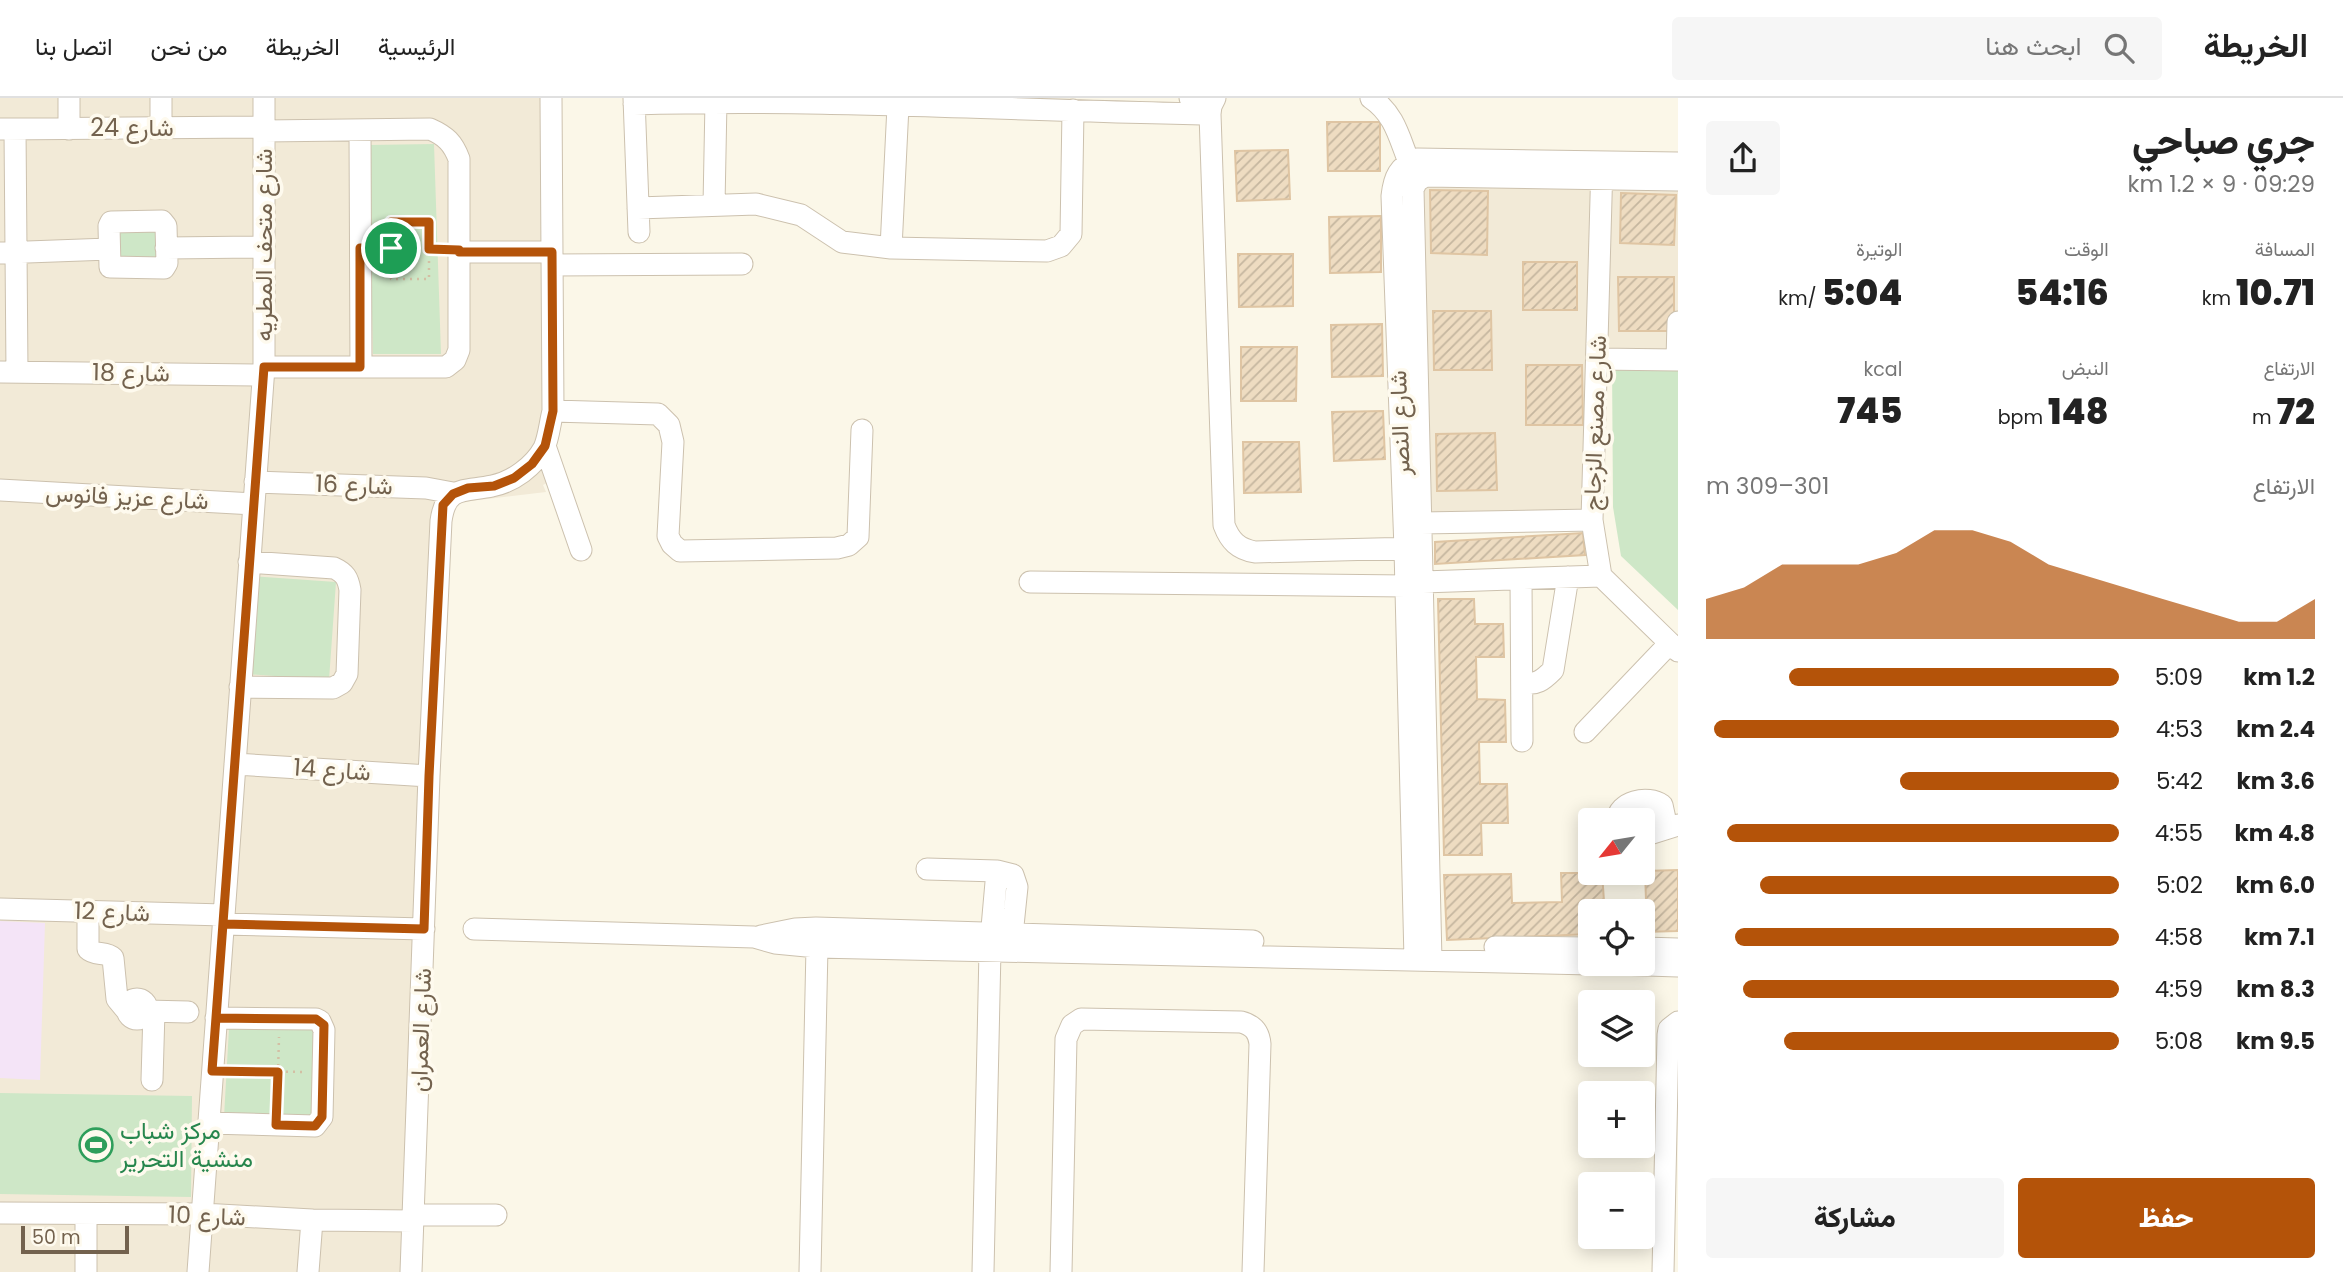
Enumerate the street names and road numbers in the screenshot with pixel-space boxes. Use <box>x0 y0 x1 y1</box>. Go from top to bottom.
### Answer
street label: شارع 24 <box>90 111 174 144</box>
street label: شارع متحف المطريه <box>247 149 280 341</box>
street label: شارع مصنع الزجاج <box>1575 335 1615 511</box>
street label: شارع 18 <box>92 355 170 390</box>
street label: شارع النصر <box>1381 370 1418 477</box>
street label: شارع 16 <box>315 467 393 502</box>
street label: شارع عزيز فانوس <box>44 476 210 517</box>
street label: شارع 14 <box>292 750 372 789</box>
street label: شارع 12 <box>73 894 151 929</box>
street label: شارع العمران <box>402 967 439 1093</box>
street label: شارع 10 <box>168 1198 246 1233</box>

